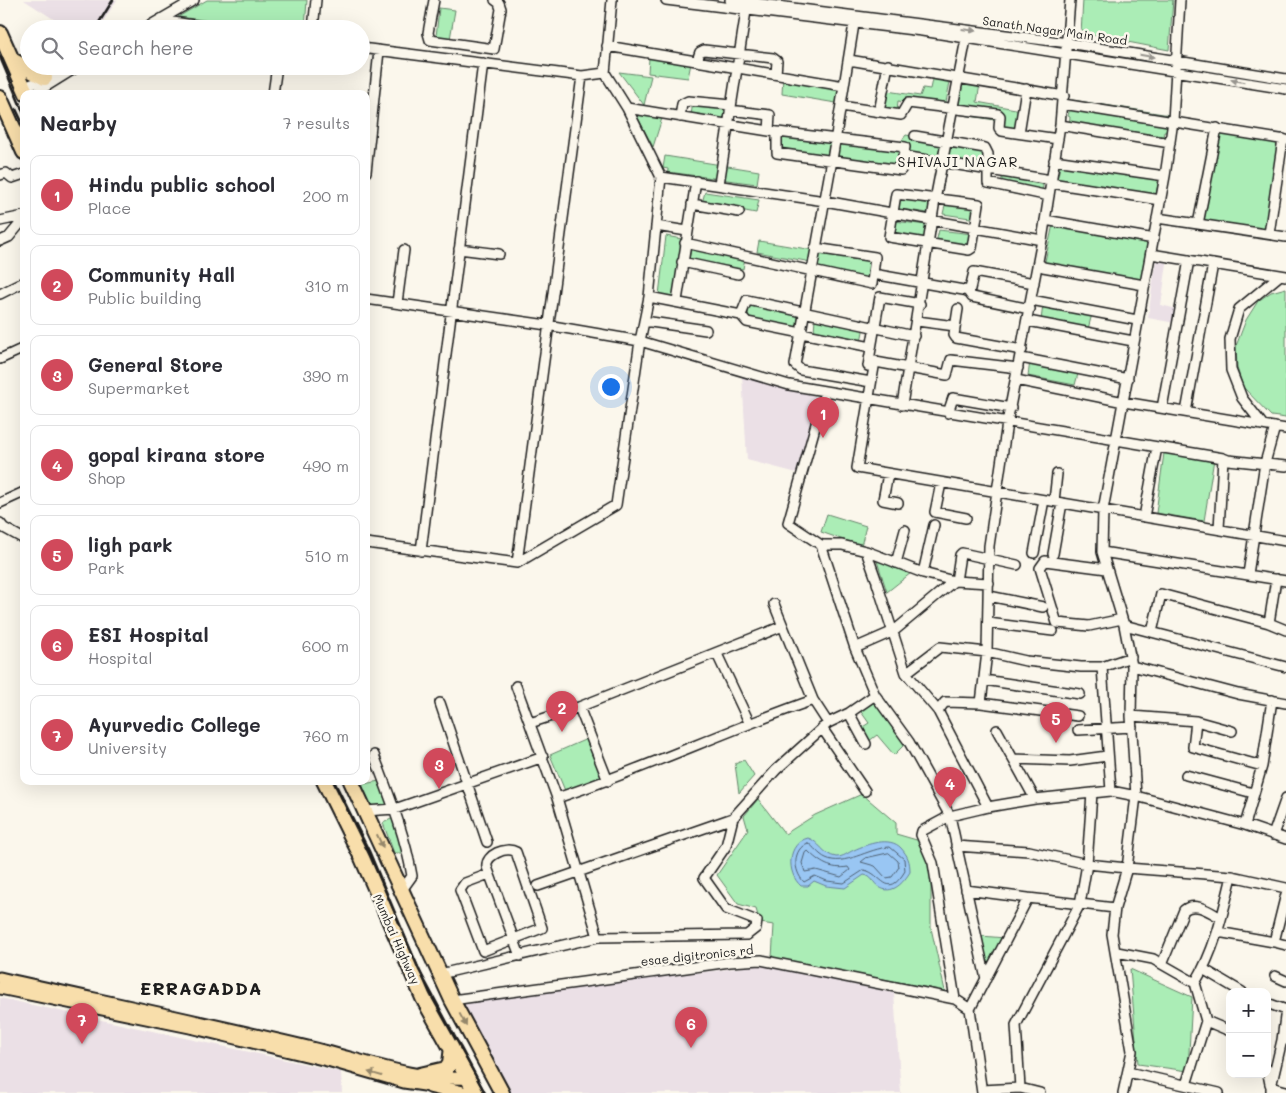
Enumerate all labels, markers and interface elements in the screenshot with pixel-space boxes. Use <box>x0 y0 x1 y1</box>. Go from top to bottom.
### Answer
street label: Sanath Nagar Main Road <box>982 12 1129 48</box>
search box <box>20 20 370 75</box>
one-way arrow <box>961 27 977 35</box>
icon: search <box>38 34 66 62</box>
text: Search here <box>78 35 194 60</box>
one-way arrow <box>1139 52 1155 60</box>
one-way arrow <box>1230 76 1246 84</box>
text: Nearby <box>40 109 117 136</box>
text: 7 results <box>283 112 350 133</box>
district label: SHIVAJI NAGAR <box>898 152 1018 171</box>
text: Hindu public school <box>88 172 275 197</box>
text: 1 <box>53 185 61 206</box>
text: 200 m <box>302 185 349 206</box>
text: Place <box>88 197 131 218</box>
text: Community Hall <box>88 262 235 287</box>
text: 2 <box>53 275 61 296</box>
text: 310 m <box>305 275 349 296</box>
text: Public building <box>88 287 201 308</box>
text: General Store <box>88 352 223 377</box>
text: 3 <box>52 365 62 386</box>
text: 390 m <box>302 365 349 386</box>
your location <box>598 374 624 400</box>
text: Supermarket <box>88 377 190 398</box>
pin: 1 <box>807 397 839 438</box>
text: gopal kirana store <box>88 442 265 467</box>
text: 4 <box>52 455 62 476</box>
text: 490 m <box>302 455 349 476</box>
text: Shop <box>88 467 125 488</box>
text: ligh park <box>88 532 173 557</box>
text: 5 <box>52 545 62 566</box>
text: 510 m <box>305 545 349 566</box>
text: Park <box>88 557 124 578</box>
text: ESI Hospital <box>88 622 209 647</box>
text: 6 <box>52 635 62 656</box>
text: 600 m <box>302 635 349 656</box>
text: Hospital <box>88 647 152 668</box>
pin: 2 <box>546 691 578 732</box>
pin: 5 <box>1040 702 1072 743</box>
text: Ayurvedic College <box>88 712 260 737</box>
text: 7 <box>53 725 61 746</box>
text: 760 m <box>303 725 349 746</box>
text: University <box>88 737 167 758</box>
pin: 3 <box>423 748 455 789</box>
pin: 4 <box>934 767 966 808</box>
one-way arrow <box>376 834 384 848</box>
street label: Mumbai Highway <box>370 891 424 987</box>
street label: esae digitronics rd <box>640 941 754 969</box>
district label: ERRAGADDA <box>140 976 262 1000</box>
map controls <box>1226 988 1271 1078</box>
button: + <box>1226 988 1271 1033</box>
pin: 7 <box>66 1003 98 1044</box>
pin: 6 <box>675 1007 707 1048</box>
one-way arrow <box>459 1013 467 1027</box>
button: − <box>1226 1033 1271 1078</box>
one-way arrow <box>368 1070 383 1078</box>

